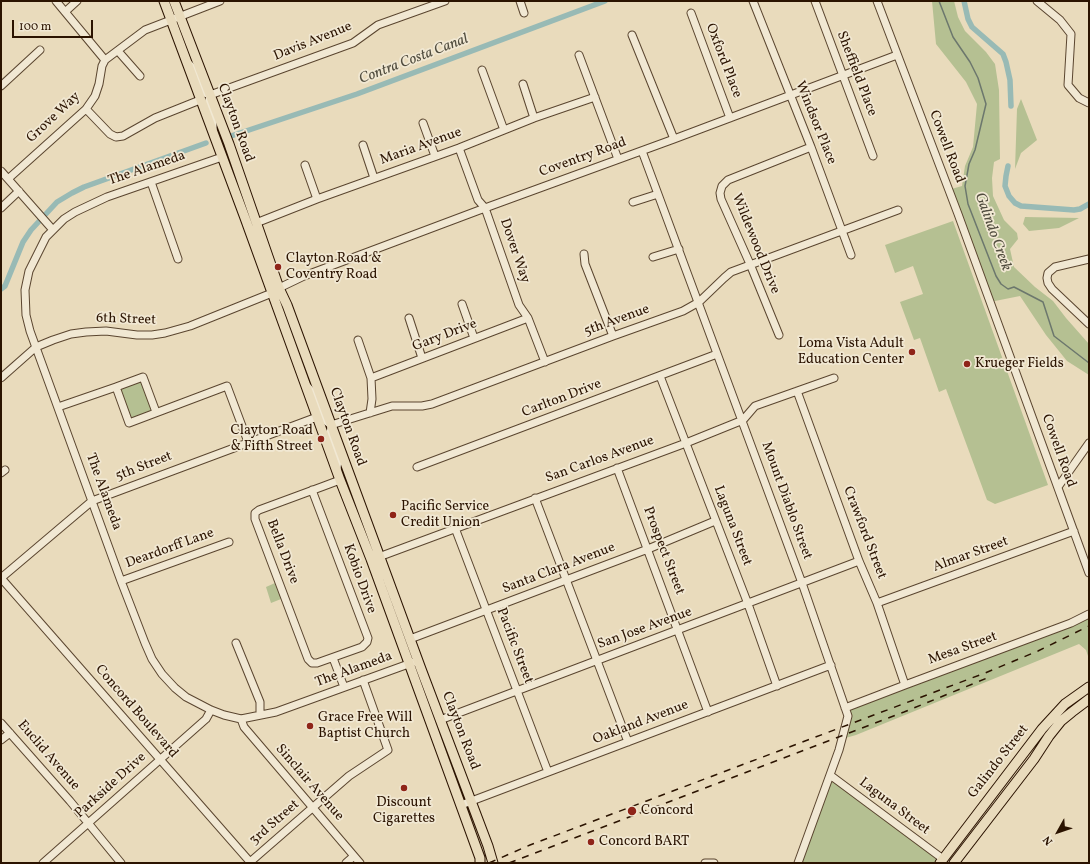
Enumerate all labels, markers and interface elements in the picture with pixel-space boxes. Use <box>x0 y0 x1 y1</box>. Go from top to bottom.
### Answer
scale bar <box>14 12 95 38</box>
text: 100 m <box>19 19 51 35</box>
street label: Davis Avenue <box>271 19 355 65</box>
street label: Oxford Place <box>701 21 745 101</box>
street label: Sheffield Place <box>832 29 880 119</box>
water label: Contra Costa Canal <box>357 31 471 89</box>
street label: Windsor Place <box>791 79 839 167</box>
street label: Clayton Road <box>213 81 257 165</box>
street label: Grove Way <box>24 89 84 147</box>
street label: Cowell Road <box>924 108 968 186</box>
street label: Maria Avenue <box>378 124 464 170</box>
street label: Coventry Road <box>537 134 629 182</box>
street label: The Alameda <box>106 148 188 190</box>
water label: Galindo Creek <box>970 190 1014 274</box>
street label: Wildewood Drive <box>727 191 783 297</box>
street label: Dover Way <box>495 216 533 286</box>
place label: Clayton Road & Coventry Road <box>286 251 382 284</box>
marker: Clayton Road & Coventry Road <box>273 262 283 272</box>
street label: 5th Avenue <box>582 301 652 341</box>
street label: 6th Street <box>96 311 156 329</box>
street label: Gary Drive <box>410 316 480 356</box>
place label: Loma Vista Adult Education Center <box>798 336 904 368</box>
marker: Loma Vista Adult Education Center <box>907 347 917 357</box>
place label: Krueger Fields <box>975 356 1064 372</box>
marker: Krueger Fields <box>962 359 972 369</box>
street label: Carlton Drive <box>520 376 604 422</box>
street label: Clayton Road <box>325 385 369 469</box>
street label: Cowell Road <box>1037 412 1079 490</box>
place label: Clayton Road & Fifth Street <box>231 423 313 456</box>
street label: San Carlos Avenue <box>544 433 656 487</box>
marker: Clayton Road & Fifth Street <box>316 434 326 444</box>
street label: Mount Diablo Street <box>757 440 815 562</box>
street label: 5th Street <box>113 448 175 486</box>
street label: The Alameda <box>81 451 125 533</box>
street label: Laguna Street <box>709 483 755 569</box>
street label: Crawford Street <box>839 484 889 582</box>
place label: Pacific Service Credit Union <box>401 499 489 532</box>
street label: Prospect Street <box>639 505 687 597</box>
marker: Pacific Service Credit Union <box>388 510 398 520</box>
street label: Bella Drive <box>262 517 302 587</box>
street label: Deardorff Lane <box>124 525 216 573</box>
street label: Almar Street <box>931 534 1011 576</box>
street label: Santa Clara Avenue <box>500 540 618 598</box>
street label: Kobio Drive <box>339 542 379 616</box>
street label: San Jose Avenue <box>596 604 694 654</box>
street label: Pacific Street <box>492 606 536 686</box>
street label: Mesa Street <box>926 629 1000 669</box>
street label: The Alameda <box>313 648 395 692</box>
street label: Concord Boulevard <box>91 662 181 762</box>
street label: Clayton Road <box>437 690 483 772</box>
street label: Oakland Avenue <box>591 697 691 749</box>
place label: Grace Free Will Baptist Church <box>318 710 412 742</box>
street label: Euclid Avenue <box>13 718 83 794</box>
marker: Grace Free Will Baptist Church <box>305 721 315 731</box>
street label: Galindo Street <box>965 722 1033 802</box>
street label: Sinclair Avenue <box>271 741 347 825</box>
street label: Parkside Drive <box>72 750 150 822</box>
street label: Laguna Street <box>855 775 933 839</box>
marker: Discount Cigarettes <box>399 783 409 793</box>
place label: Discount Cigarettes <box>373 795 435 828</box>
street label: 3rd Street <box>247 797 303 849</box>
place label: Concord <box>641 803 693 819</box>
marker: Concord <box>626 805 638 817</box>
north arrow <box>1038 812 1078 852</box>
text: N <box>1040 832 1057 848</box>
place label: Concord BART <box>599 834 689 850</box>
marker: Concord BART <box>586 837 596 847</box>

